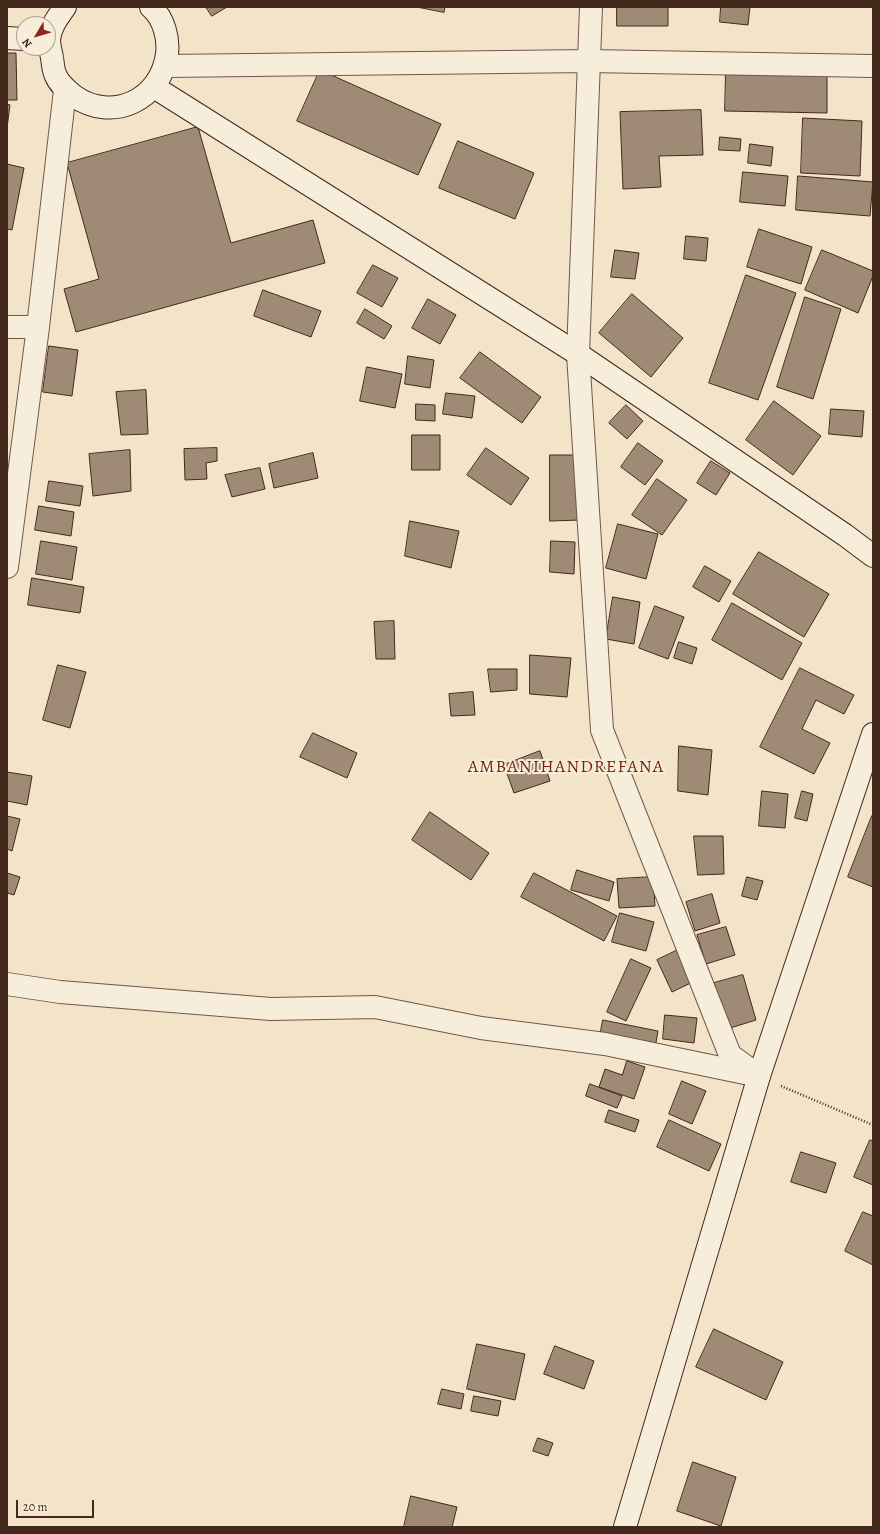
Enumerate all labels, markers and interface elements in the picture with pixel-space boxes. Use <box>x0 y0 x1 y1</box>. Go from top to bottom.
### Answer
north arrow <box>16 16 56 56</box>
text: N <box>19 35 35 51</box>
district label: AMBANIHANDREFANA <box>468 757 664 779</box>
scale bar <box>18 1492 96 1518</box>
text: 20 m <box>23 1499 47 1515</box>

